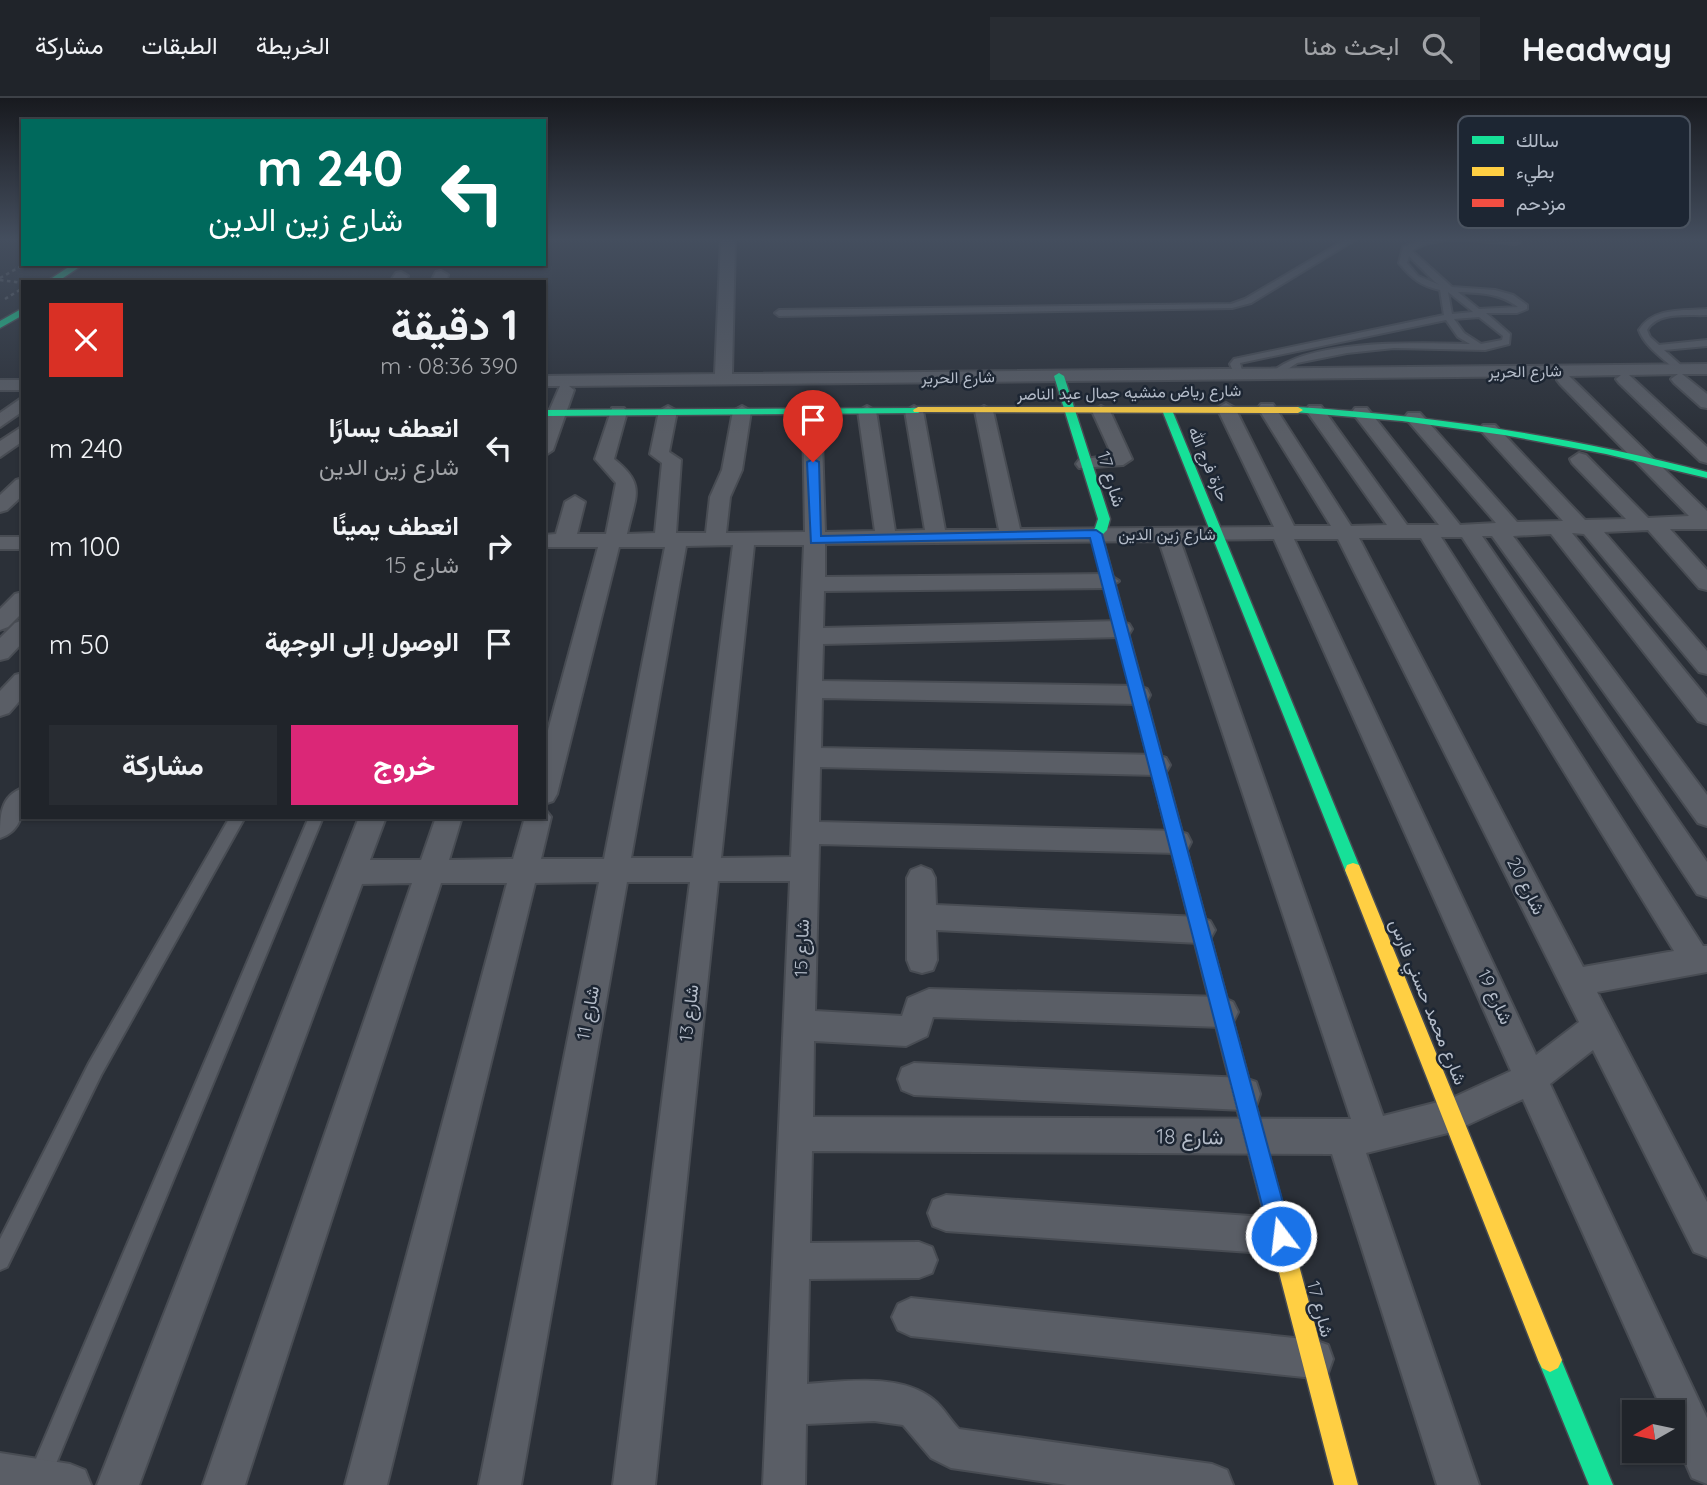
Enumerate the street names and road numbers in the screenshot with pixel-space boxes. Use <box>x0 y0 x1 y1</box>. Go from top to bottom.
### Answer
street label: شارع الحرير <box>1487 360 1562 384</box>
street label: شارع الحرير <box>920 366 995 390</box>
street label: شارع رياض منشيه جمال عبد الناصر <box>1016 380 1241 406</box>
street label: حارة فرج الله <box>1182 423 1234 506</box>
street label: شارع 17 <box>1091 448 1131 510</box>
street label: شارع زين الدين <box>1118 524 1216 546</box>
street label: شارع 20 <box>1501 853 1551 919</box>
street label: شارع محمد حسني فارس <box>1381 916 1472 1090</box>
street label: شارع 15 <box>789 919 815 977</box>
street label: شارع 19 <box>1472 966 1518 1028</box>
street label: شارع 13 <box>674 983 704 1043</box>
street label: شارع 11 <box>571 984 605 1042</box>
street label: شارع 18 <box>1156 1122 1224 1152</box>
street label: شارع 17 <box>1301 1278 1339 1340</box>

